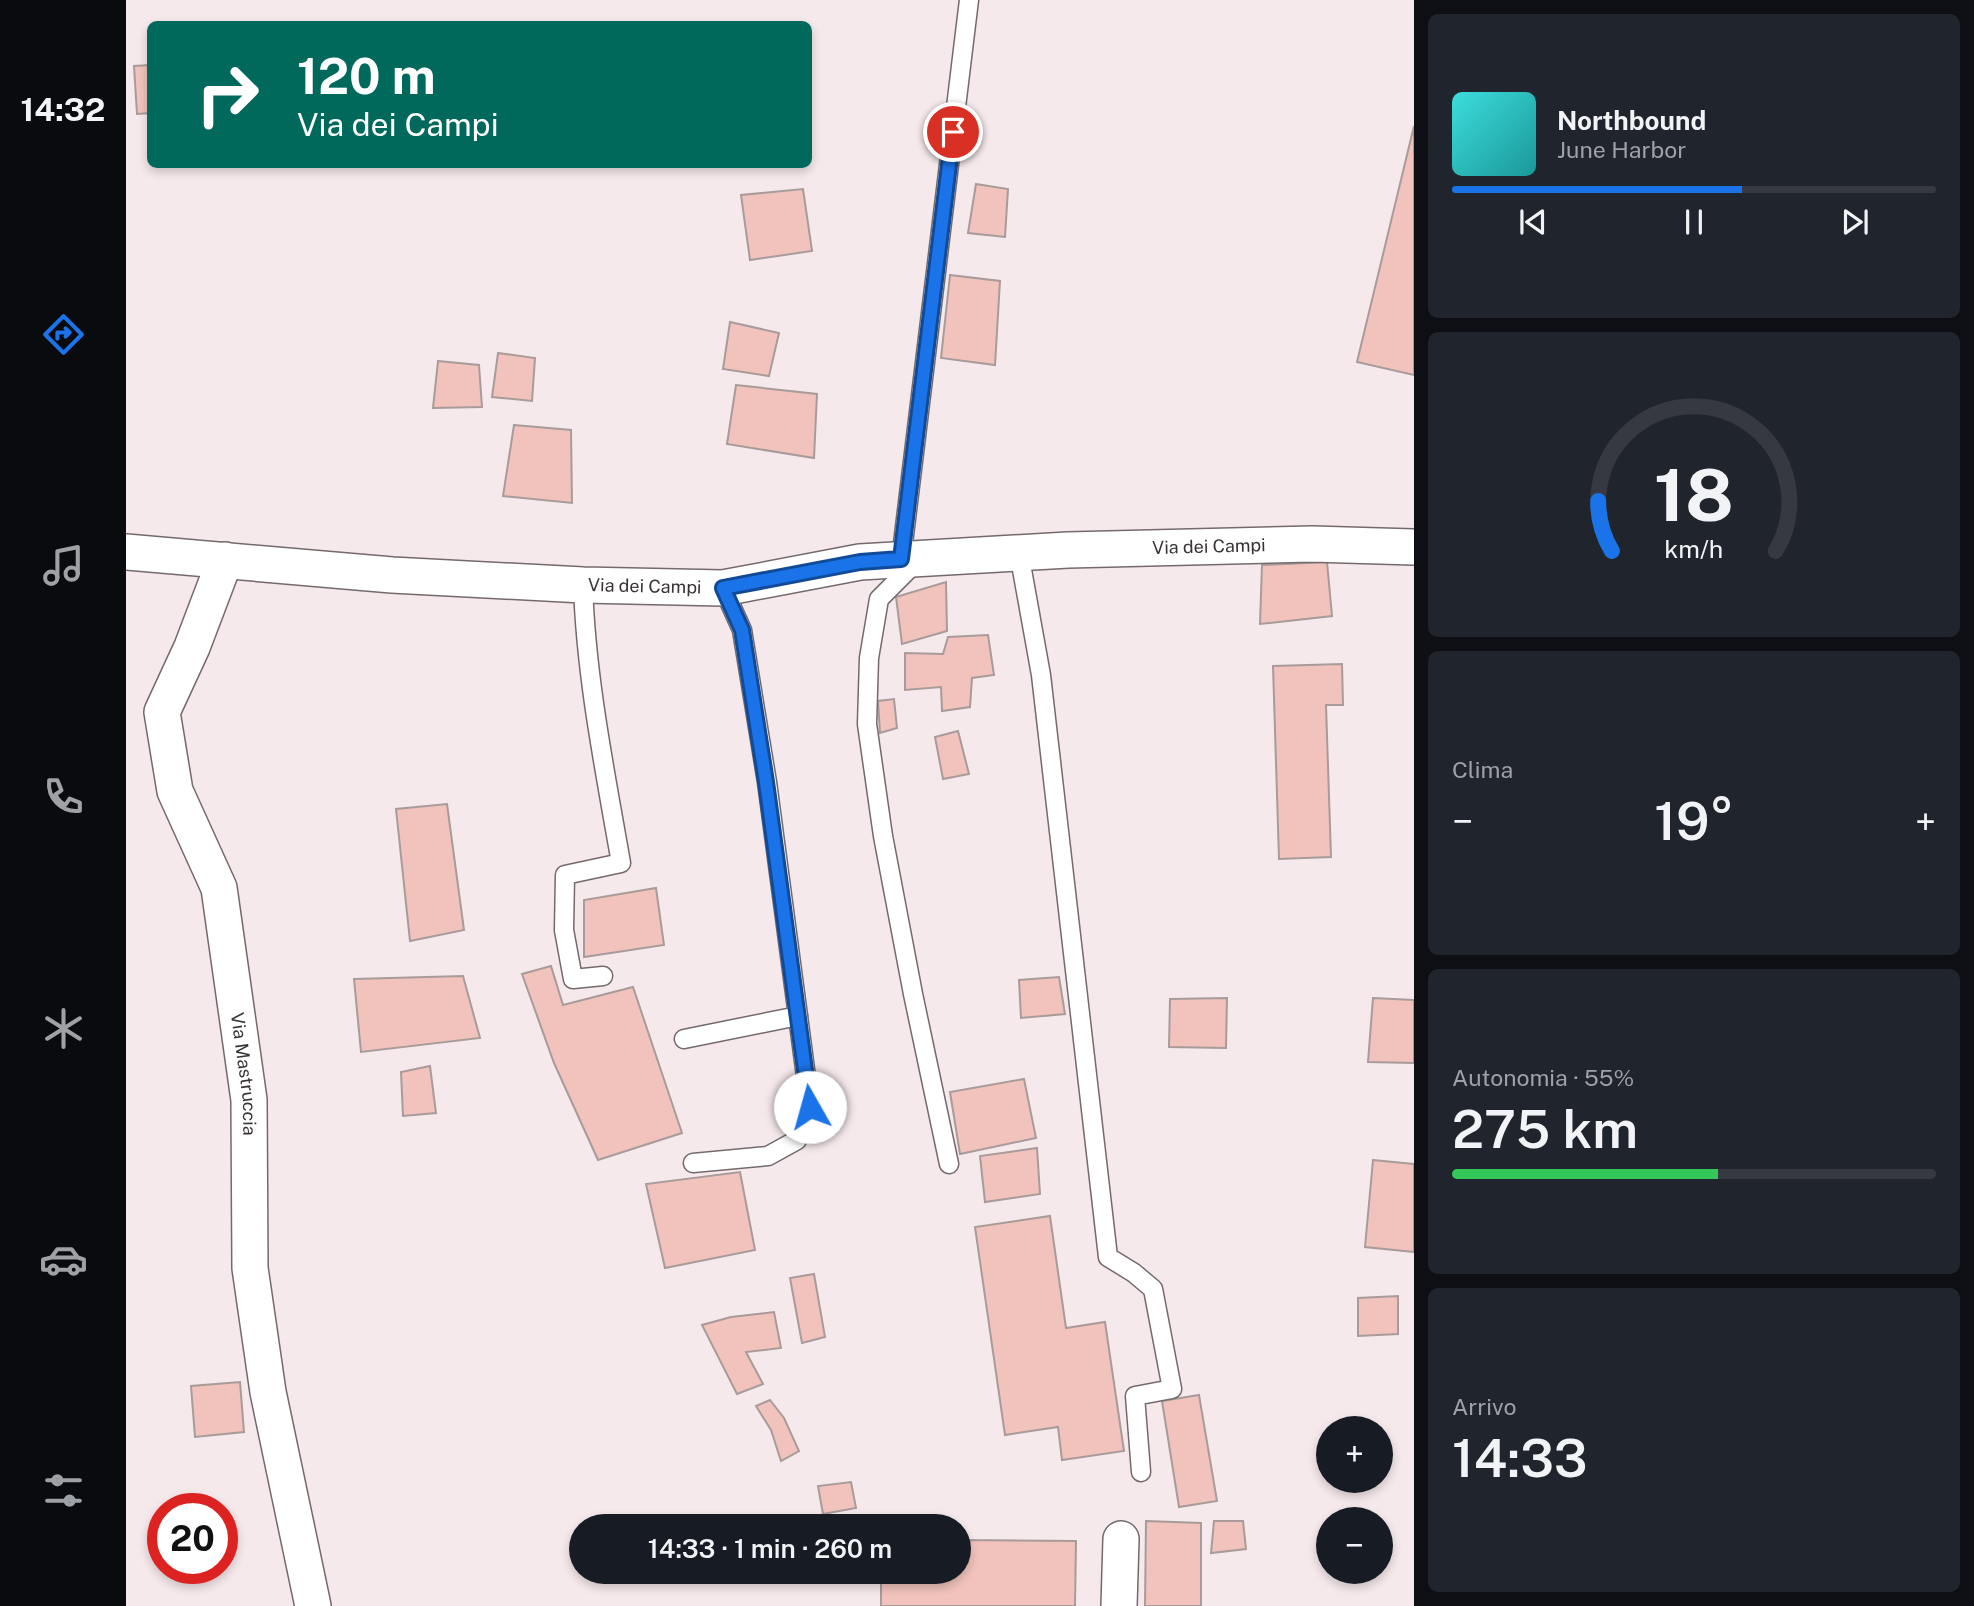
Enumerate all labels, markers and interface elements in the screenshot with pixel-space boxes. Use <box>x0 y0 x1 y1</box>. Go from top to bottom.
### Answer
text: 120 m <box>297 47 436 105</box>
icon: right <box>182 49 273 140</box>
text: 14:32 <box>21 91 105 128</box>
pin <box>923 102 983 162</box>
text: Northbound <box>1557 105 1706 136</box>
text: Via dei Campi <box>297 106 499 143</box>
icon: arrive <box>934 113 972 151</box>
text: June Harbor <box>1557 136 1686 163</box>
icon: previous <box>1514 203 1552 241</box>
icon: pause <box>1675 203 1713 241</box>
icon: next <box>1836 203 1874 241</box>
icon: directions <box>39 310 88 359</box>
text: 18 <box>1654 452 1734 537</box>
text: km/h <box>1665 533 1723 563</box>
street label: Via dei Campi <box>1152 534 1266 558</box>
icon: music <box>39 541 88 590</box>
street label: Via dei Campi <box>588 574 702 598</box>
text: Clima <box>1452 756 1513 783</box>
icon: phone <box>39 772 88 821</box>
text: 19° <box>1654 791 1734 852</box>
text: − <box>1452 799 1473 844</box>
text: + <box>1915 799 1936 844</box>
icon: climate <box>39 1004 88 1053</box>
street label: Via Mastruccia <box>227 1011 260 1136</box>
text: Autonomia · 55% <box>1452 1064 1634 1091</box>
position arrow <box>773 1070 847 1144</box>
text: 275 km <box>1452 1099 1638 1160</box>
icon: car <box>39 1235 88 1284</box>
text: Arrivo <box>1452 1393 1516 1420</box>
map controls <box>1316 1416 1393 1584</box>
button: + <box>1316 1416 1393 1493</box>
text: 14:33 <box>1452 1428 1587 1489</box>
icon: filters <box>39 1466 88 1515</box>
speed limit sign: 20 <box>147 1493 238 1584</box>
button: − <box>1316 1507 1393 1584</box>
text: 14:33 · 1 min · 260 m <box>648 1533 892 1564</box>

